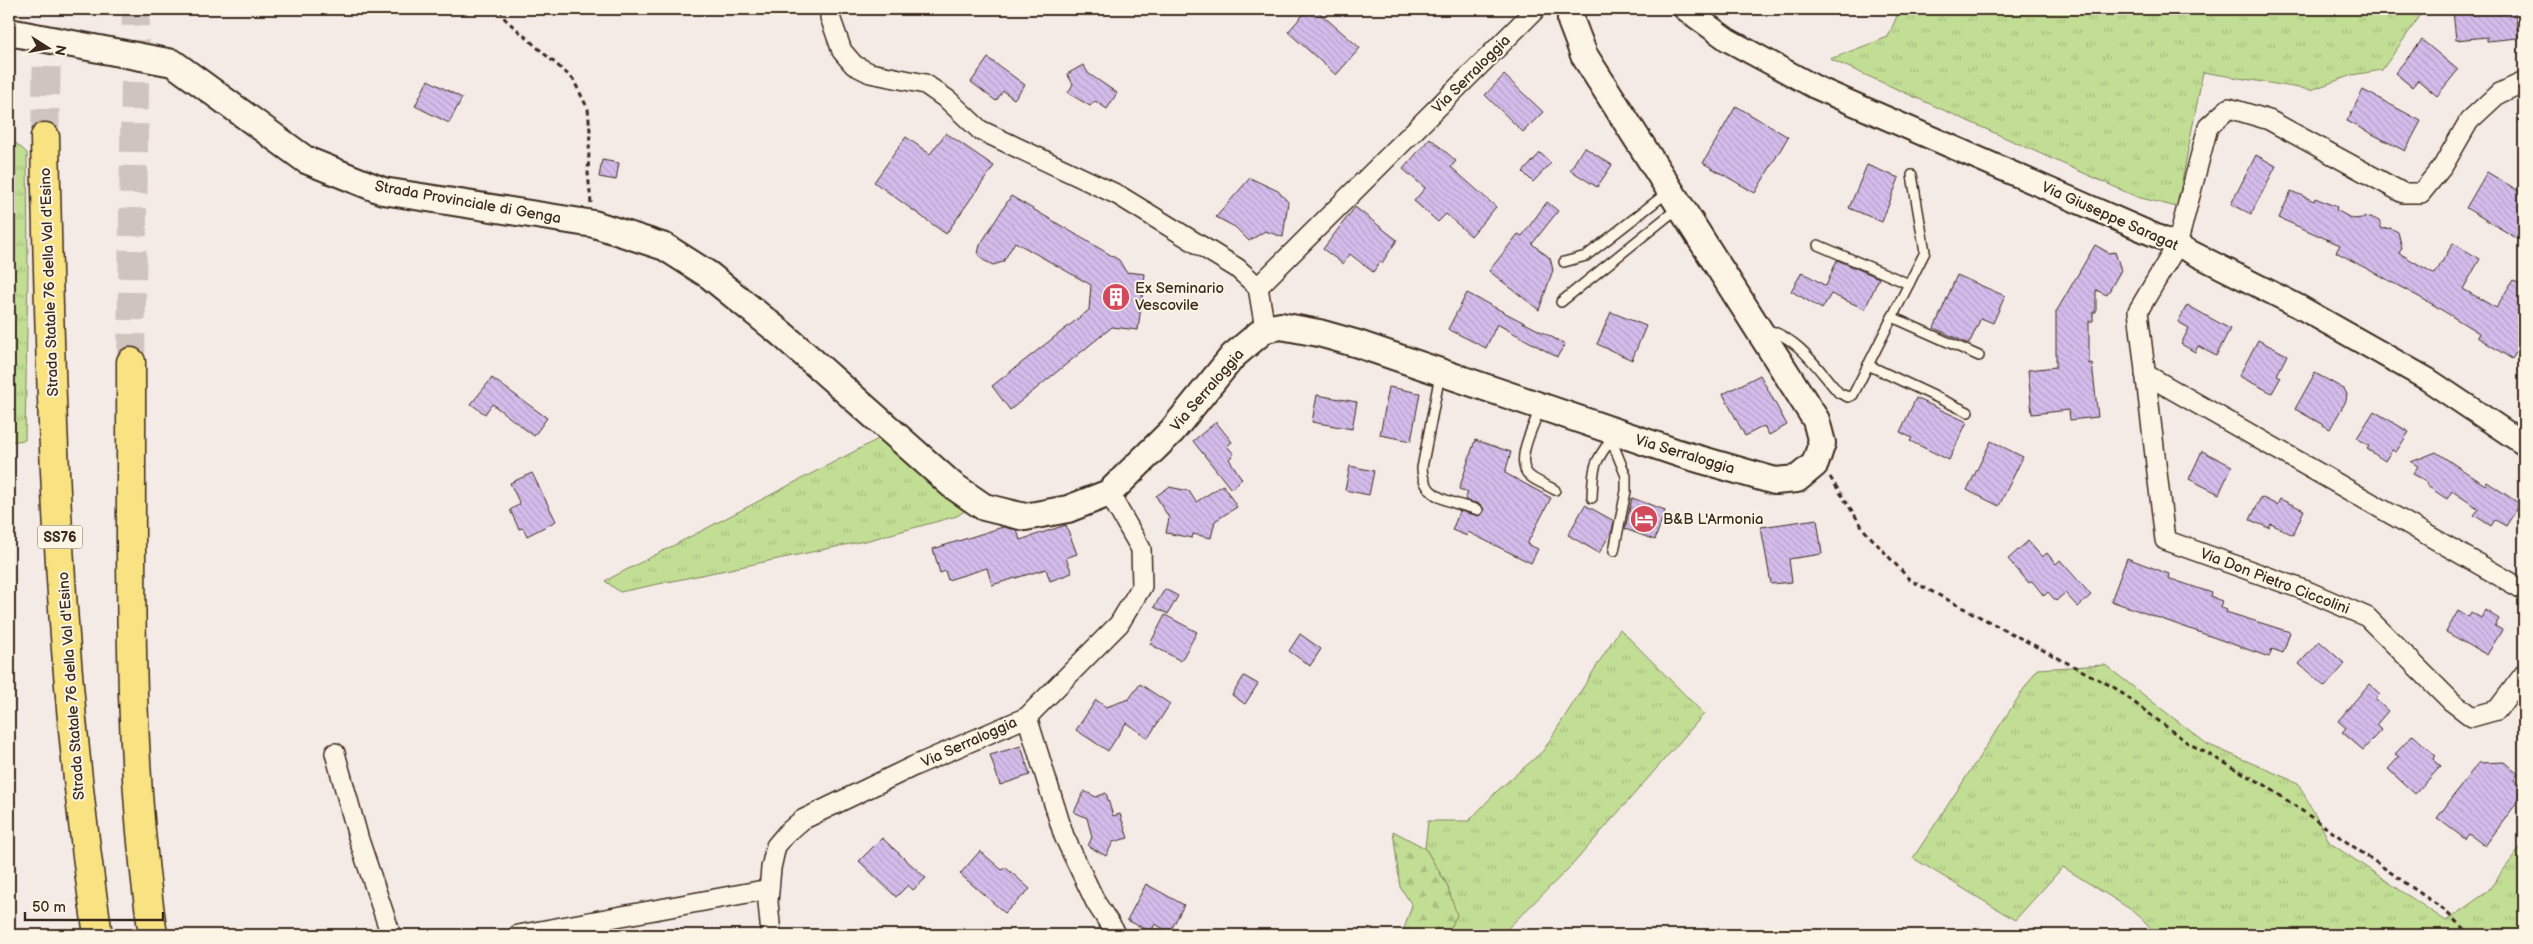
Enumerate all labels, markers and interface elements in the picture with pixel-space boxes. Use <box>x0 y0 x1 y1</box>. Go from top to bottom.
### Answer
north arrow <box>22 22 72 72</box>
street label: Via Serraloggia <box>1428 31 1515 118</box>
text: N <box>51 44 70 57</box>
street label: Strada Statale 76 della Val d'Esino <box>36 167 63 397</box>
street label: Strada Provinciale di Genga <box>373 177 562 228</box>
street label: Via Giuseppe Saragat <box>2038 178 2182 255</box>
place label: Ex Seminario Vescovile <box>1135 279 1224 315</box>
building icon: Ex Seminario Vescovile <box>1101 282 1131 312</box>
street label: Via Serraloggia <box>1166 345 1248 435</box>
street label: Via Serraloggia <box>1633 430 1737 479</box>
hotel icon: B&B L'Armonia <box>1629 504 1659 534</box>
place label: B&B L'Armonia <box>1663 510 1763 529</box>
road number: SS76 <box>38 526 82 548</box>
street label: Via Don Pietro Ciccolini <box>2197 544 2352 619</box>
street label: Strada Statale 76 della Val d'Esino <box>54 571 89 801</box>
street label: Via Serraloggia <box>918 713 1020 772</box>
scale bar <box>25 889 162 921</box>
text: 50 m <box>32 898 66 917</box>

